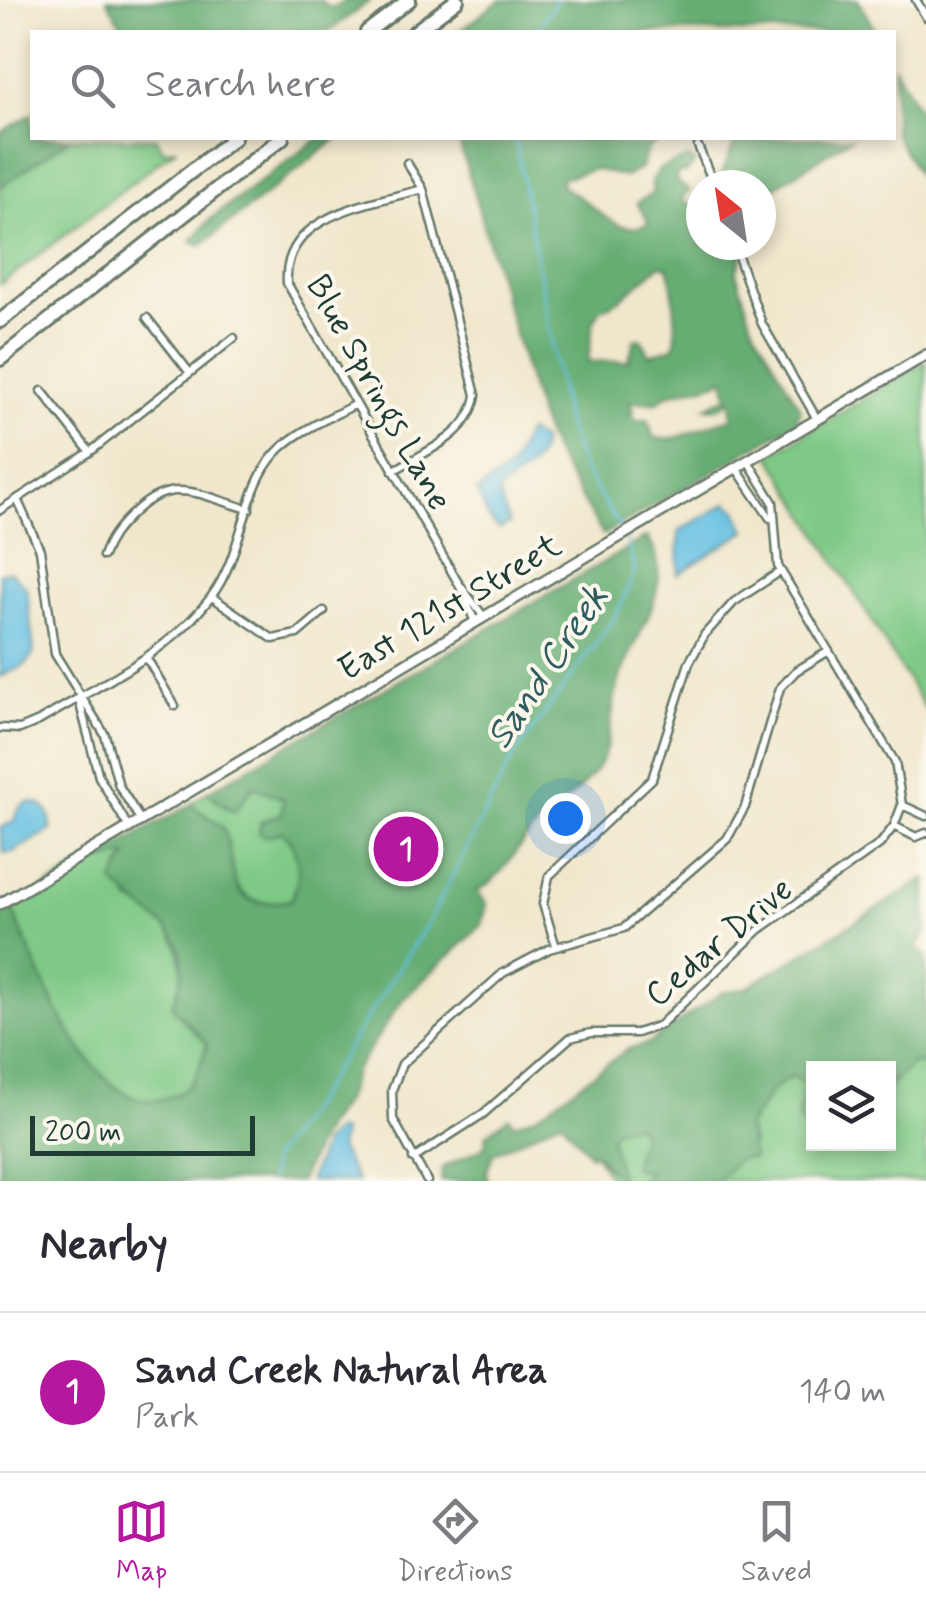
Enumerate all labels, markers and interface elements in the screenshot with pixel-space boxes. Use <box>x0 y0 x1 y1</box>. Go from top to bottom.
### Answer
search box <box>30 30 896 140</box>
icon: search <box>65 58 120 113</box>
text: Search here <box>145 61 336 110</box>
north arrow <box>686 170 776 260</box>
street label: Blue Springs Lane <box>291 267 462 521</box>
street label: East 121st Street <box>330 523 571 693</box>
water label: Sand Creek <box>475 576 621 759</box>
your location <box>540 793 591 844</box>
pin: 1 <box>374 812 438 886</box>
street label: Cedar Drive <box>636 867 803 1018</box>
map controls <box>806 1061 896 1151</box>
button: layers <box>806 1061 896 1151</box>
scale bar <box>30 1111 255 1156</box>
text: 200 m <box>45 1115 121 1152</box>
text: Nearby <box>40 1219 168 1274</box>
text: Sand Creek Natural Area <box>135 1347 547 1396</box>
text: 1 <box>65 1371 80 1413</box>
text: 140 m <box>799 1371 886 1413</box>
text: Park <box>135 1396 199 1438</box>
tab: Map <box>114 1494 169 1591</box>
tab: Directions <box>398 1494 513 1591</box>
tab: Saved <box>741 1494 812 1591</box>

